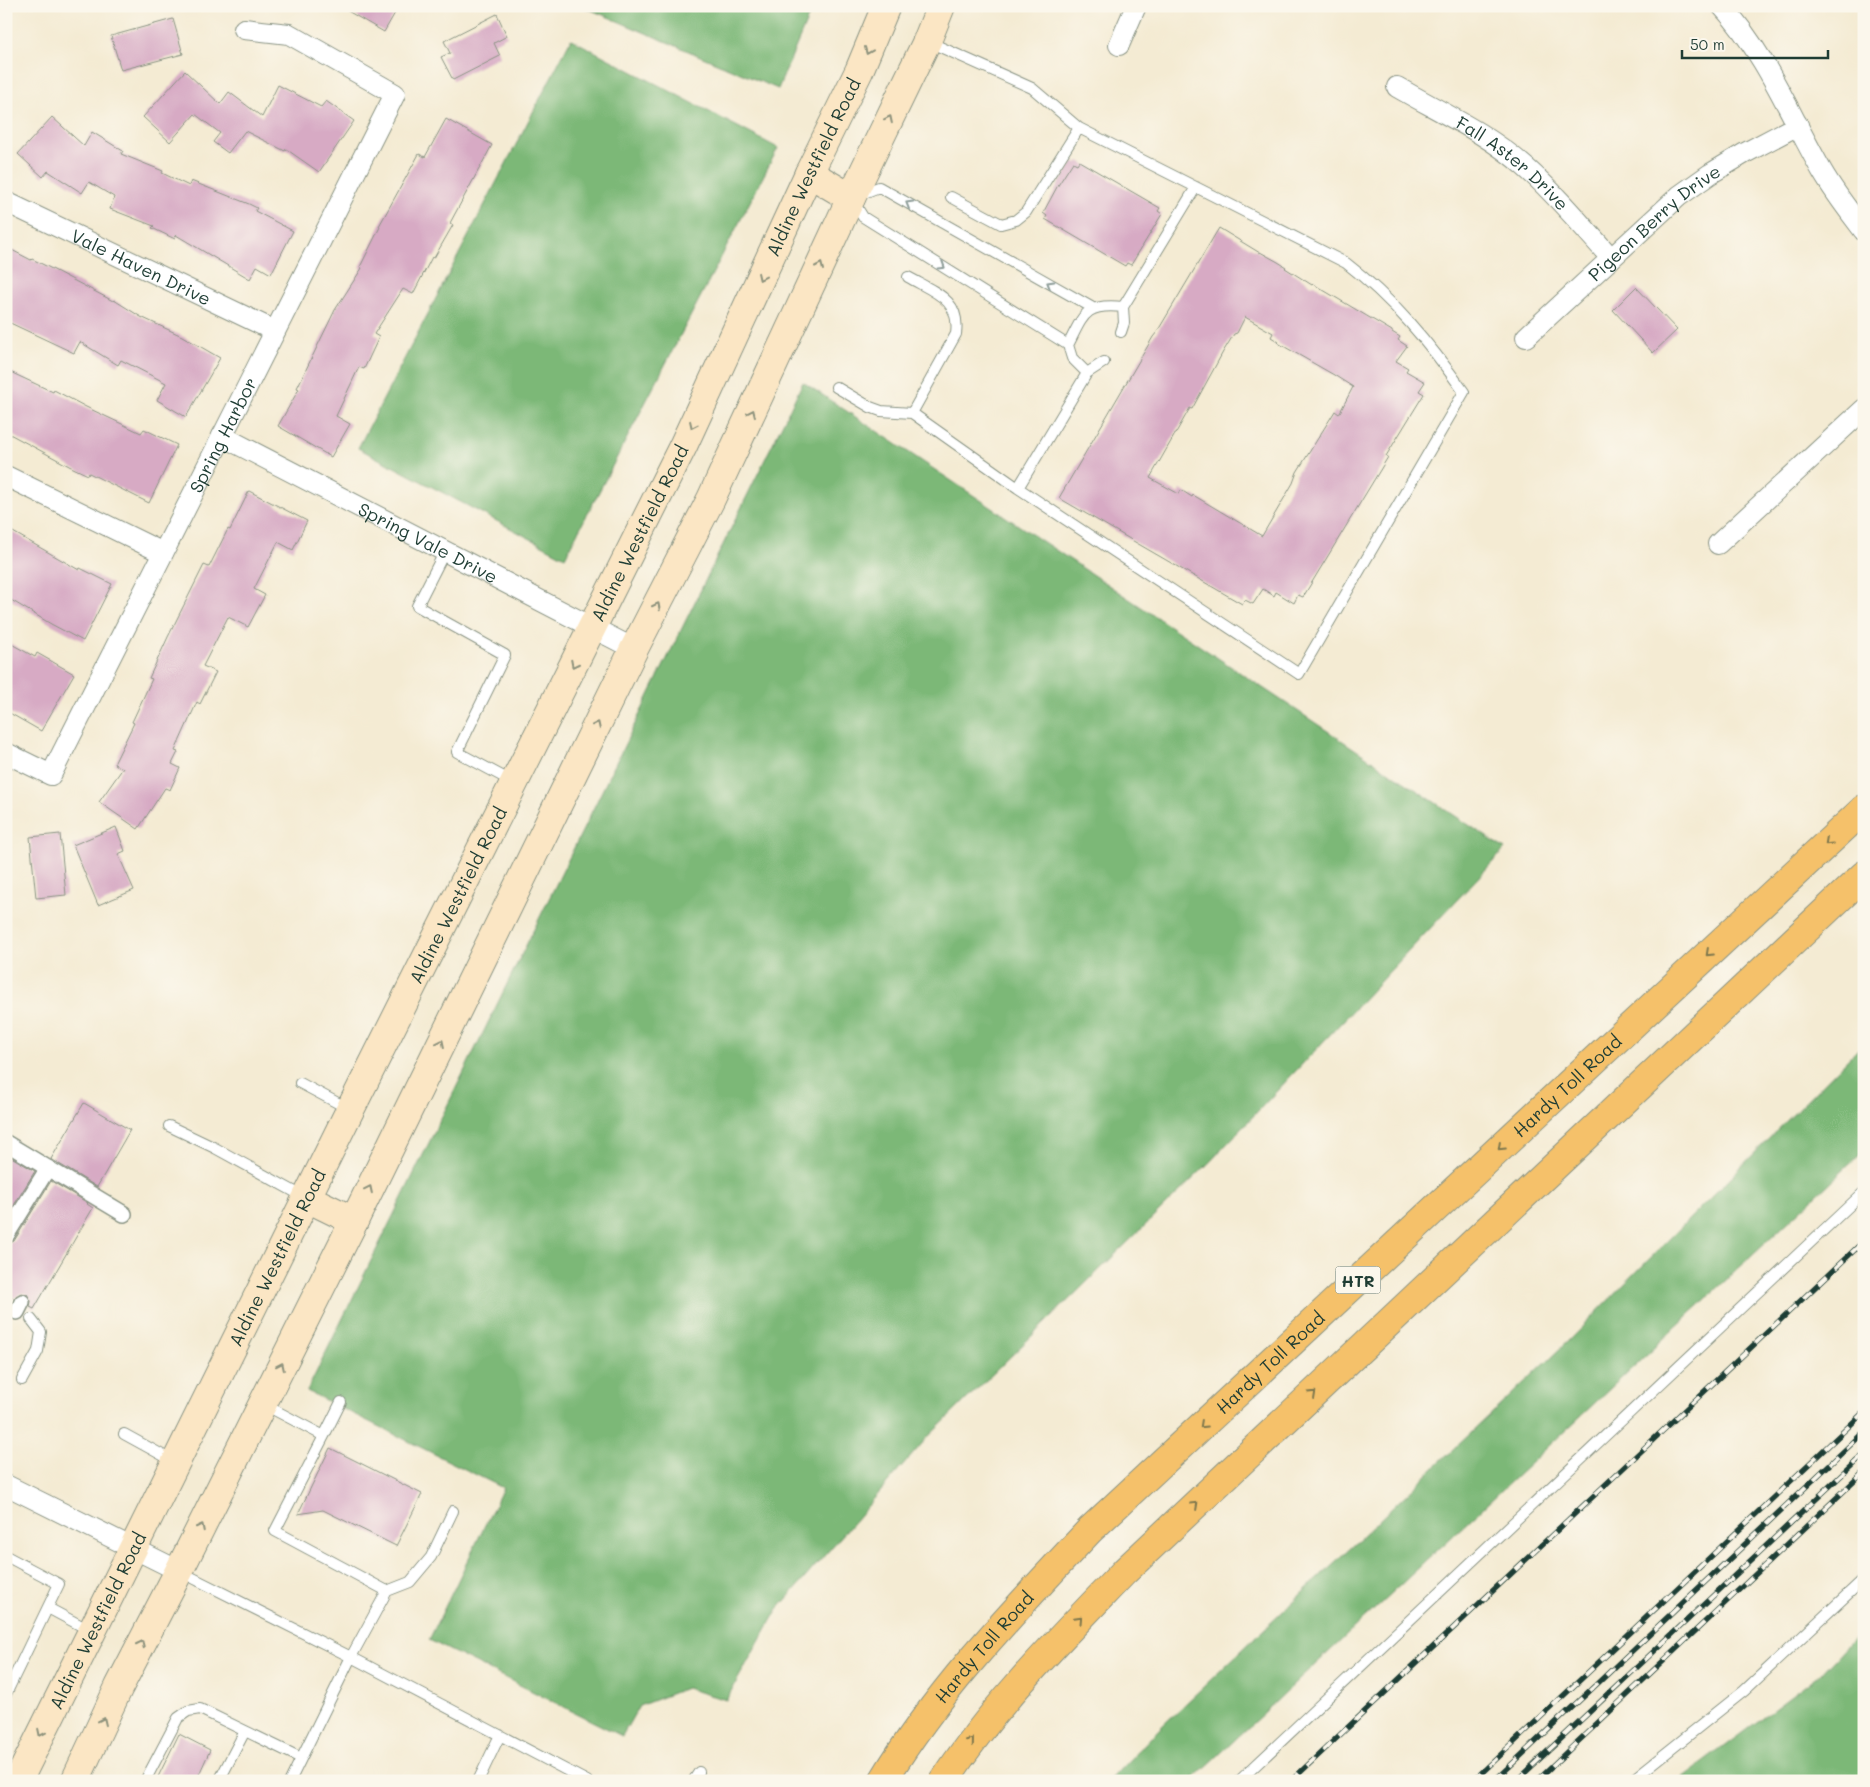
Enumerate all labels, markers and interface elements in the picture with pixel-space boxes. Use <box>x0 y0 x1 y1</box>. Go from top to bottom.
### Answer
scale bar <box>1682 28 1829 60</box>
text: 50 m <box>1690 34 1725 54</box>
one-way arrow <box>863 46 874 55</box>
street label: Aldine Westfield Road <box>760 74 866 260</box>
street label: Fall Aster Drive <box>1452 110 1574 215</box>
one-way arrow <box>883 115 893 124</box>
street label: Pigeon Berry Drive <box>1583 159 1725 286</box>
one-way arrow <box>905 200 914 210</box>
street label: Vale Haven Drive <box>67 223 215 311</box>
one-way arrow <box>936 260 945 269</box>
one-way arrow <box>814 262 824 271</box>
one-way arrow <box>757 272 767 281</box>
one-way arrow <box>1047 280 1056 290</box>
street label: Spring Harbor <box>184 373 262 497</box>
one-way arrow <box>746 409 756 418</box>
one-way arrow <box>689 420 699 429</box>
street label: Aldine Westfield Road <box>585 441 694 626</box>
street label: Spring Vale Drive <box>354 497 502 589</box>
one-way arrow <box>651 602 661 611</box>
one-way arrow <box>569 659 580 668</box>
one-way arrow <box>591 721 601 730</box>
street label: Aldine Westfield Road <box>403 803 512 988</box>
one-way arrow <box>1825 836 1834 845</box>
one-way arrow <box>1706 947 1715 956</box>
street label: Hardy Toll Road <box>1508 1029 1627 1142</box>
one-way arrow <box>435 1040 445 1049</box>
one-way arrow <box>1497 1141 1506 1150</box>
street label: Aldine Westfield Road <box>223 1165 331 1350</box>
one-way arrow <box>363 1185 373 1194</box>
road number: HTR <box>1336 1266 1380 1294</box>
street label: Hardy Toll Road <box>1211 1306 1329 1419</box>
one-way arrow <box>275 1362 285 1371</box>
one-way arrow <box>1308 1391 1317 1400</box>
one-way arrow <box>1199 1419 1208 1428</box>
one-way arrow <box>1189 1502 1198 1511</box>
one-way arrow <box>195 1523 205 1532</box>
street label: Aldine Westfield Road <box>43 1528 151 1713</box>
street label: Hardy Toll Road <box>929 1586 1039 1708</box>
one-way arrow <box>1073 1616 1082 1625</box>
one-way arrow <box>135 1640 145 1649</box>
one-way arrow <box>97 1717 108 1726</box>
one-way arrow <box>37 1728 48 1737</box>
one-way arrow <box>966 1737 975 1746</box>

